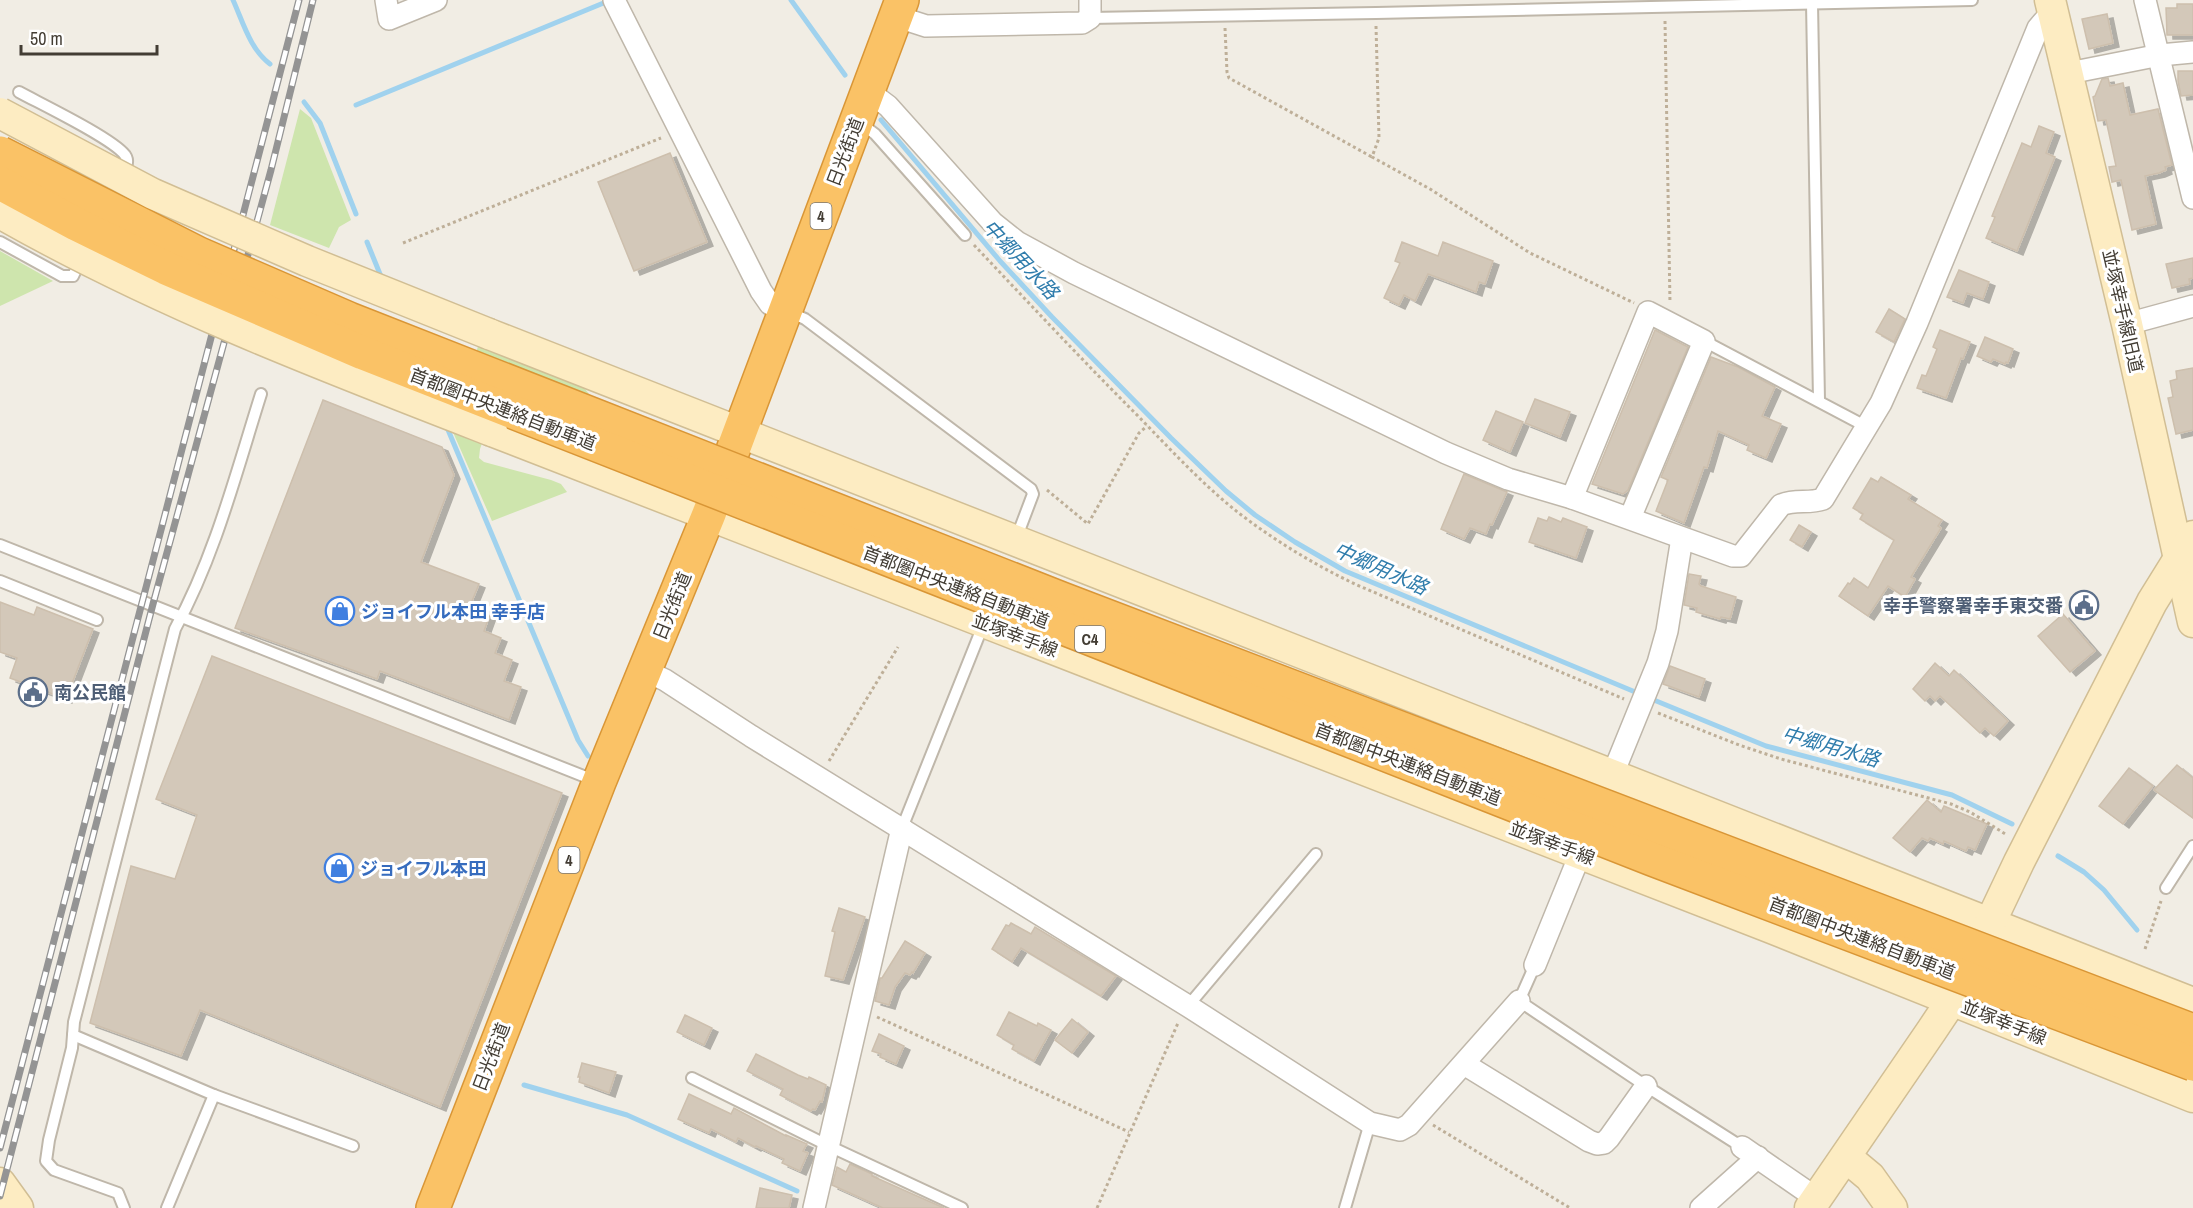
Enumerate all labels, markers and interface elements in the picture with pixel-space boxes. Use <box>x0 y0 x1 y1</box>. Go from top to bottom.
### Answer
scale bar <box>21 18 158 56</box>
text: 50 m <box>30 26 63 51</box>
street label: 日光街道 <box>820 114 870 190</box>
road number: 4 <box>810 203 832 229</box>
water label: 中郷用水路 <box>977 213 1066 306</box>
street label: 並塚幸手線旧道 <box>2097 247 2149 375</box>
street label: 首都圏中央連絡自動車道 <box>406 362 600 456</box>
water label: 中郷用水路 <box>1330 535 1434 601</box>
street label: 首都圏中央連絡自動車道 <box>859 540 1053 634</box>
street label: 日光街道 <box>647 568 697 644</box>
public building icon: 幸手警察署幸手東交番 <box>2068 589 2100 621</box>
place label: 幸手警察署幸手東交番 <box>1883 593 2063 618</box>
shop icon: ジョイフル本田 幸手店 <box>324 595 356 627</box>
place label: ジョイフル本田 幸手店 <box>361 599 545 624</box>
street label: 並塚幸手線 <box>969 607 1061 663</box>
road number: C4 <box>1075 626 1105 652</box>
public building icon: 南公民館 <box>17 676 49 708</box>
place label: 南公民館 <box>54 680 126 705</box>
street label: 首都圏中央連絡自動車道 <box>1311 717 1505 811</box>
water label: 中郷用水路 <box>1779 719 1885 773</box>
street label: 並塚幸手線 <box>1506 815 1598 871</box>
road number: 4 <box>558 847 580 873</box>
shop icon: ジョイフル本田 <box>323 852 355 884</box>
place label: ジョイフル本田 <box>360 856 486 881</box>
street label: 首都圏中央連絡自動車道 <box>1765 891 1959 985</box>
street label: 並塚幸手線 <box>1958 994 2050 1050</box>
street label: 日光街道 <box>466 1019 516 1095</box>

